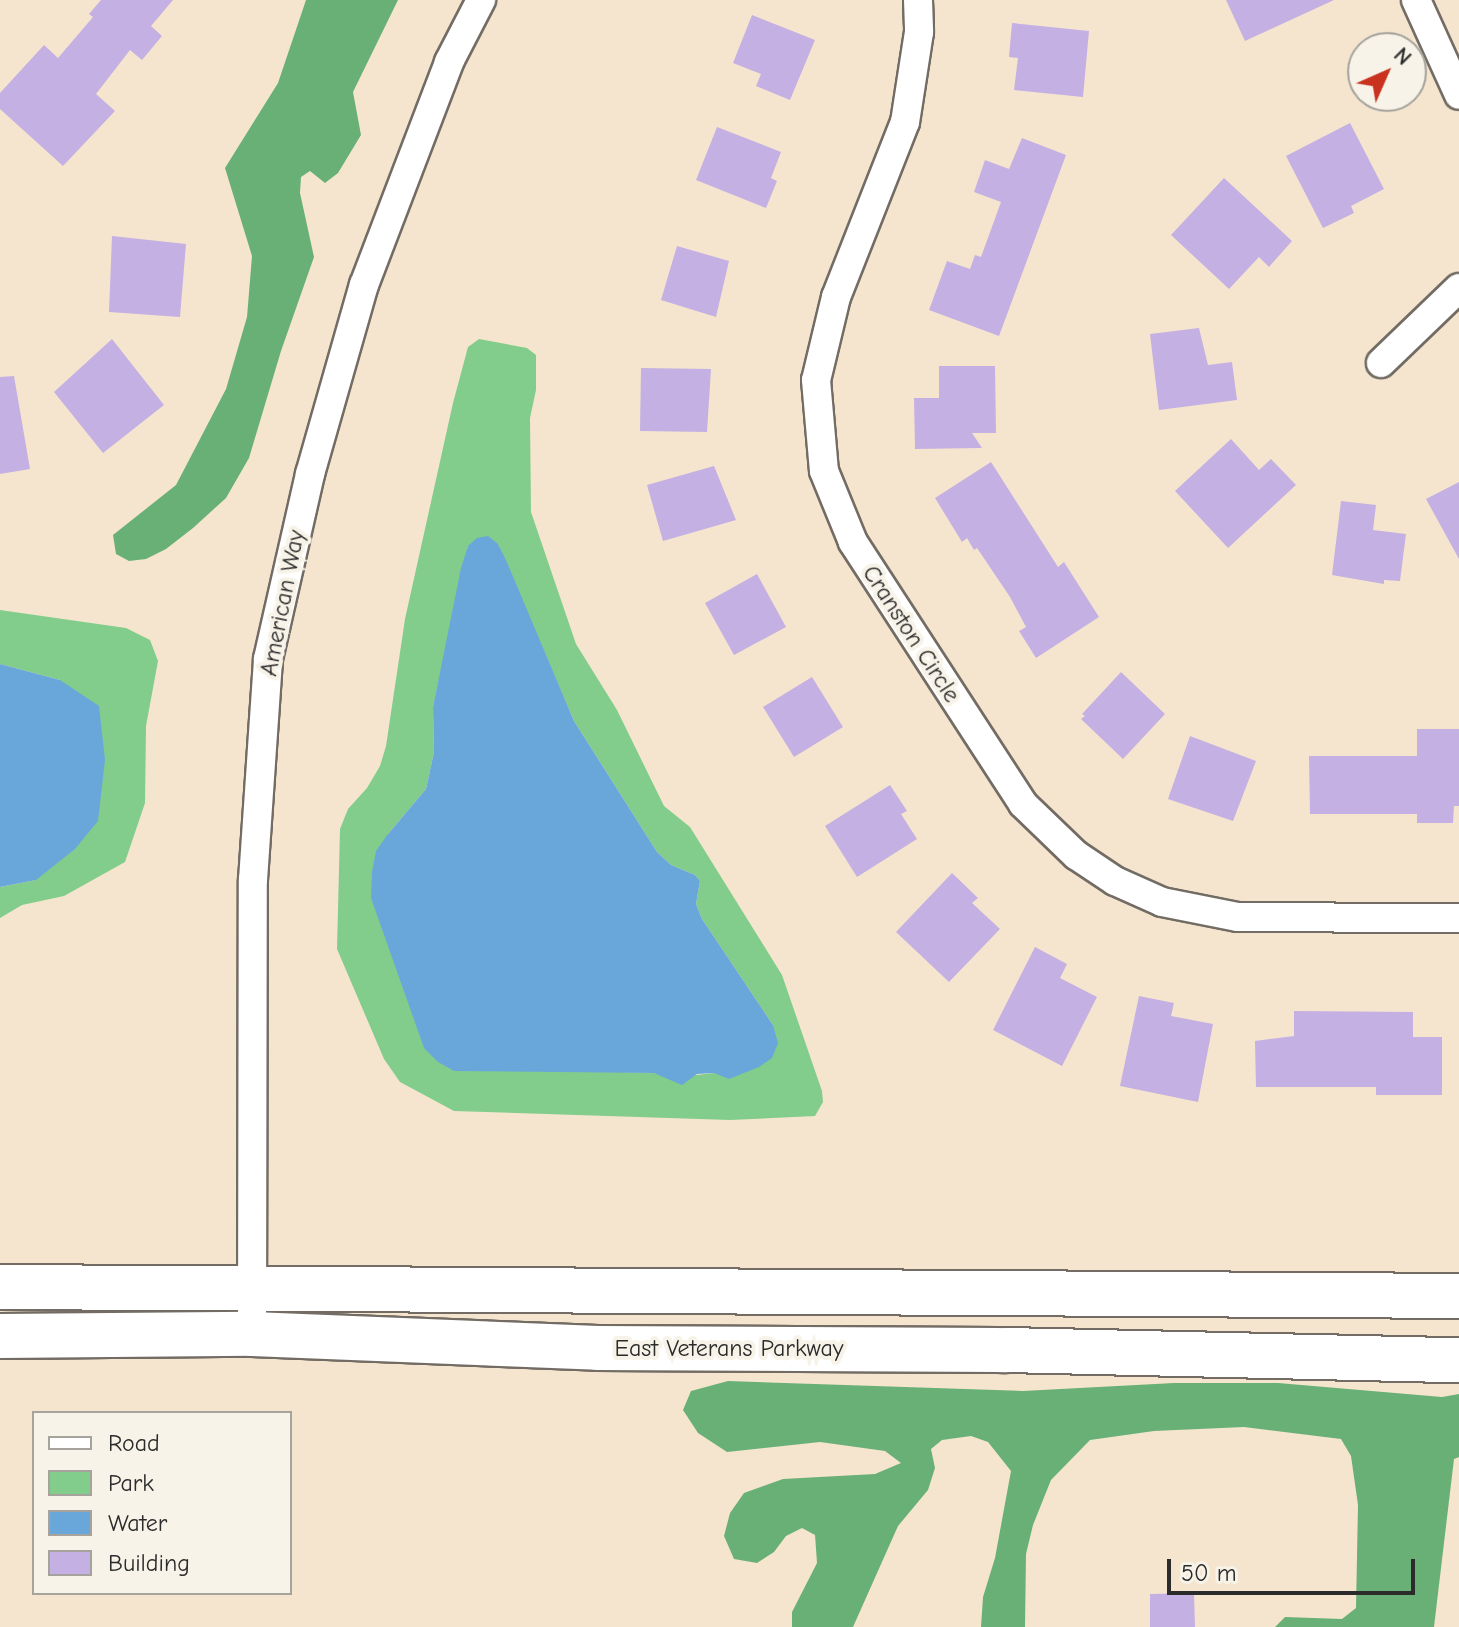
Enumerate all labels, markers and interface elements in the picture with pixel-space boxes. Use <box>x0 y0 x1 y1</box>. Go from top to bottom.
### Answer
north arrow <box>1347 32 1427 112</box>
text: N <box>1388 42 1417 71</box>
street label: American Way <box>255 527 311 679</box>
street label: Cranston Circle <box>856 560 966 708</box>
street label: East Veterans Parkway <box>614 1335 844 1363</box>
legend <box>32 1411 292 1595</box>
text: Road <box>108 1429 160 1457</box>
text: Park <box>108 1469 154 1497</box>
text: Water <box>108 1509 167 1537</box>
scale bar <box>1171 1543 1419 1593</box>
text: Building <box>108 1549 190 1577</box>
text: 50 m <box>1181 1559 1237 1587</box>

